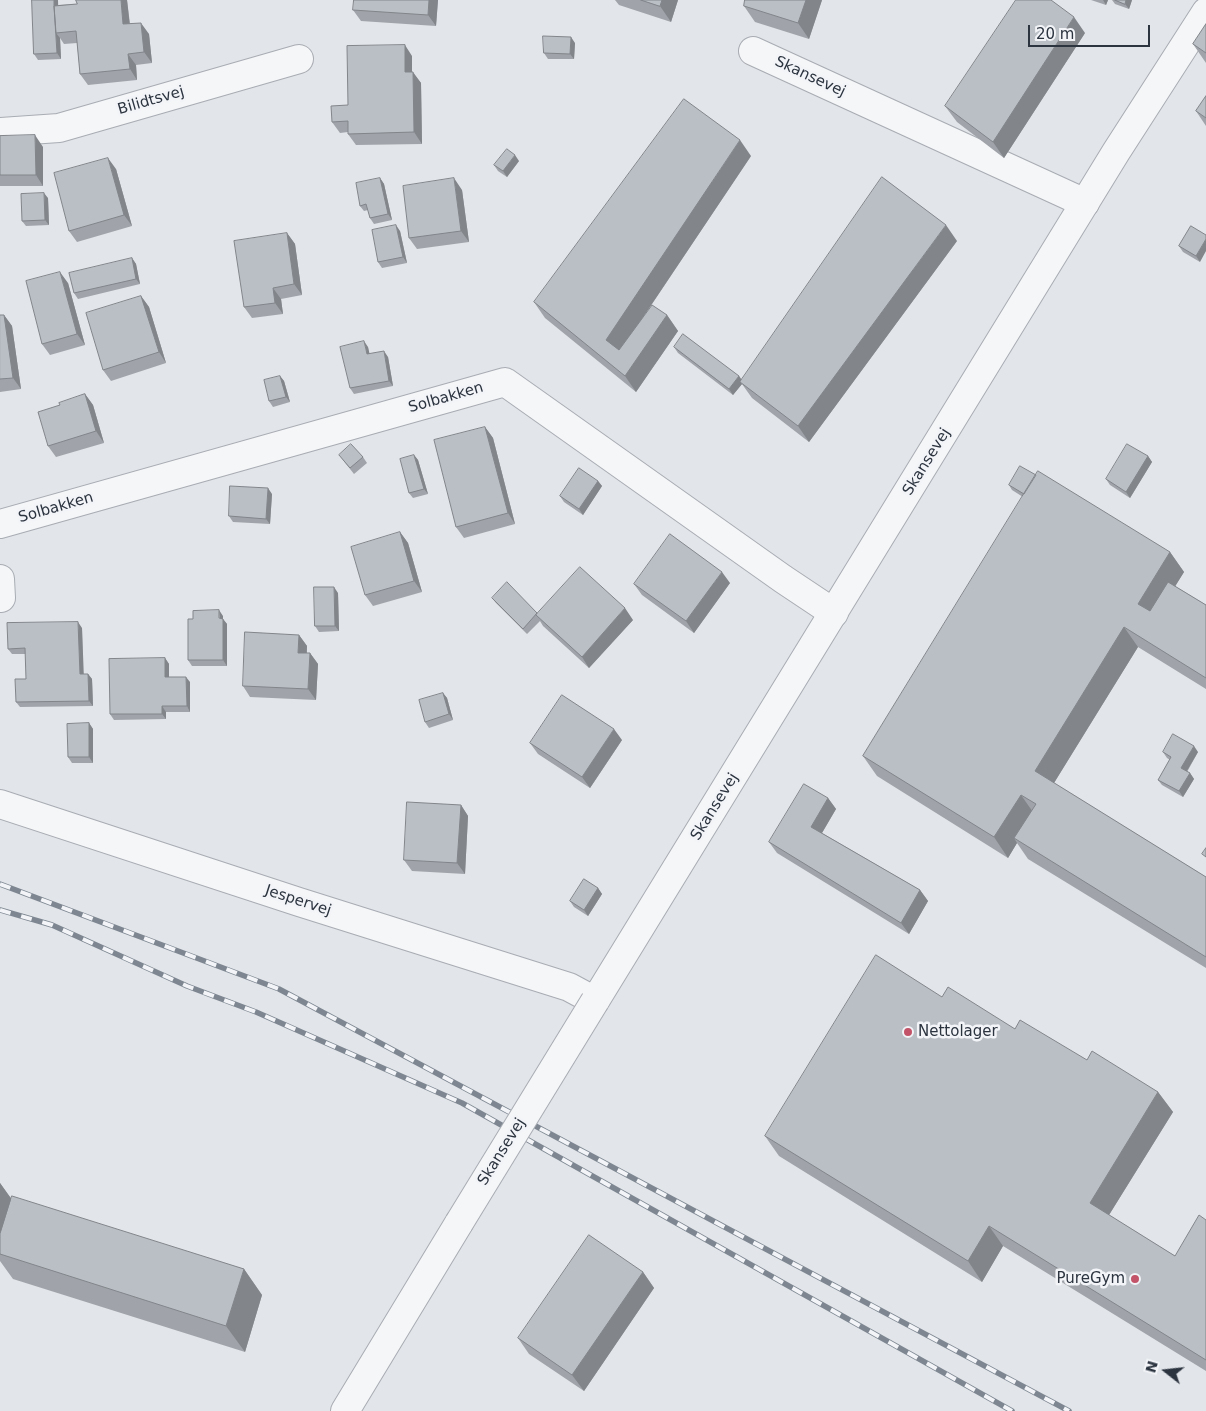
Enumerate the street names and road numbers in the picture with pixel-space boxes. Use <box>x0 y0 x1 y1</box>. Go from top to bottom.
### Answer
street label: Skansevej <box>772 53 848 101</box>
street label: Bilidtsvej <box>116 83 186 119</box>
street label: Solbakken <box>406 379 486 417</box>
street label: Skansevej <box>899 425 955 499</box>
street label: Solbakken <box>16 489 96 527</box>
street label: Skansevej <box>687 770 743 844</box>
street label: Jespervej <box>263 882 333 920</box>
street label: Skansevej <box>474 1115 530 1189</box>

